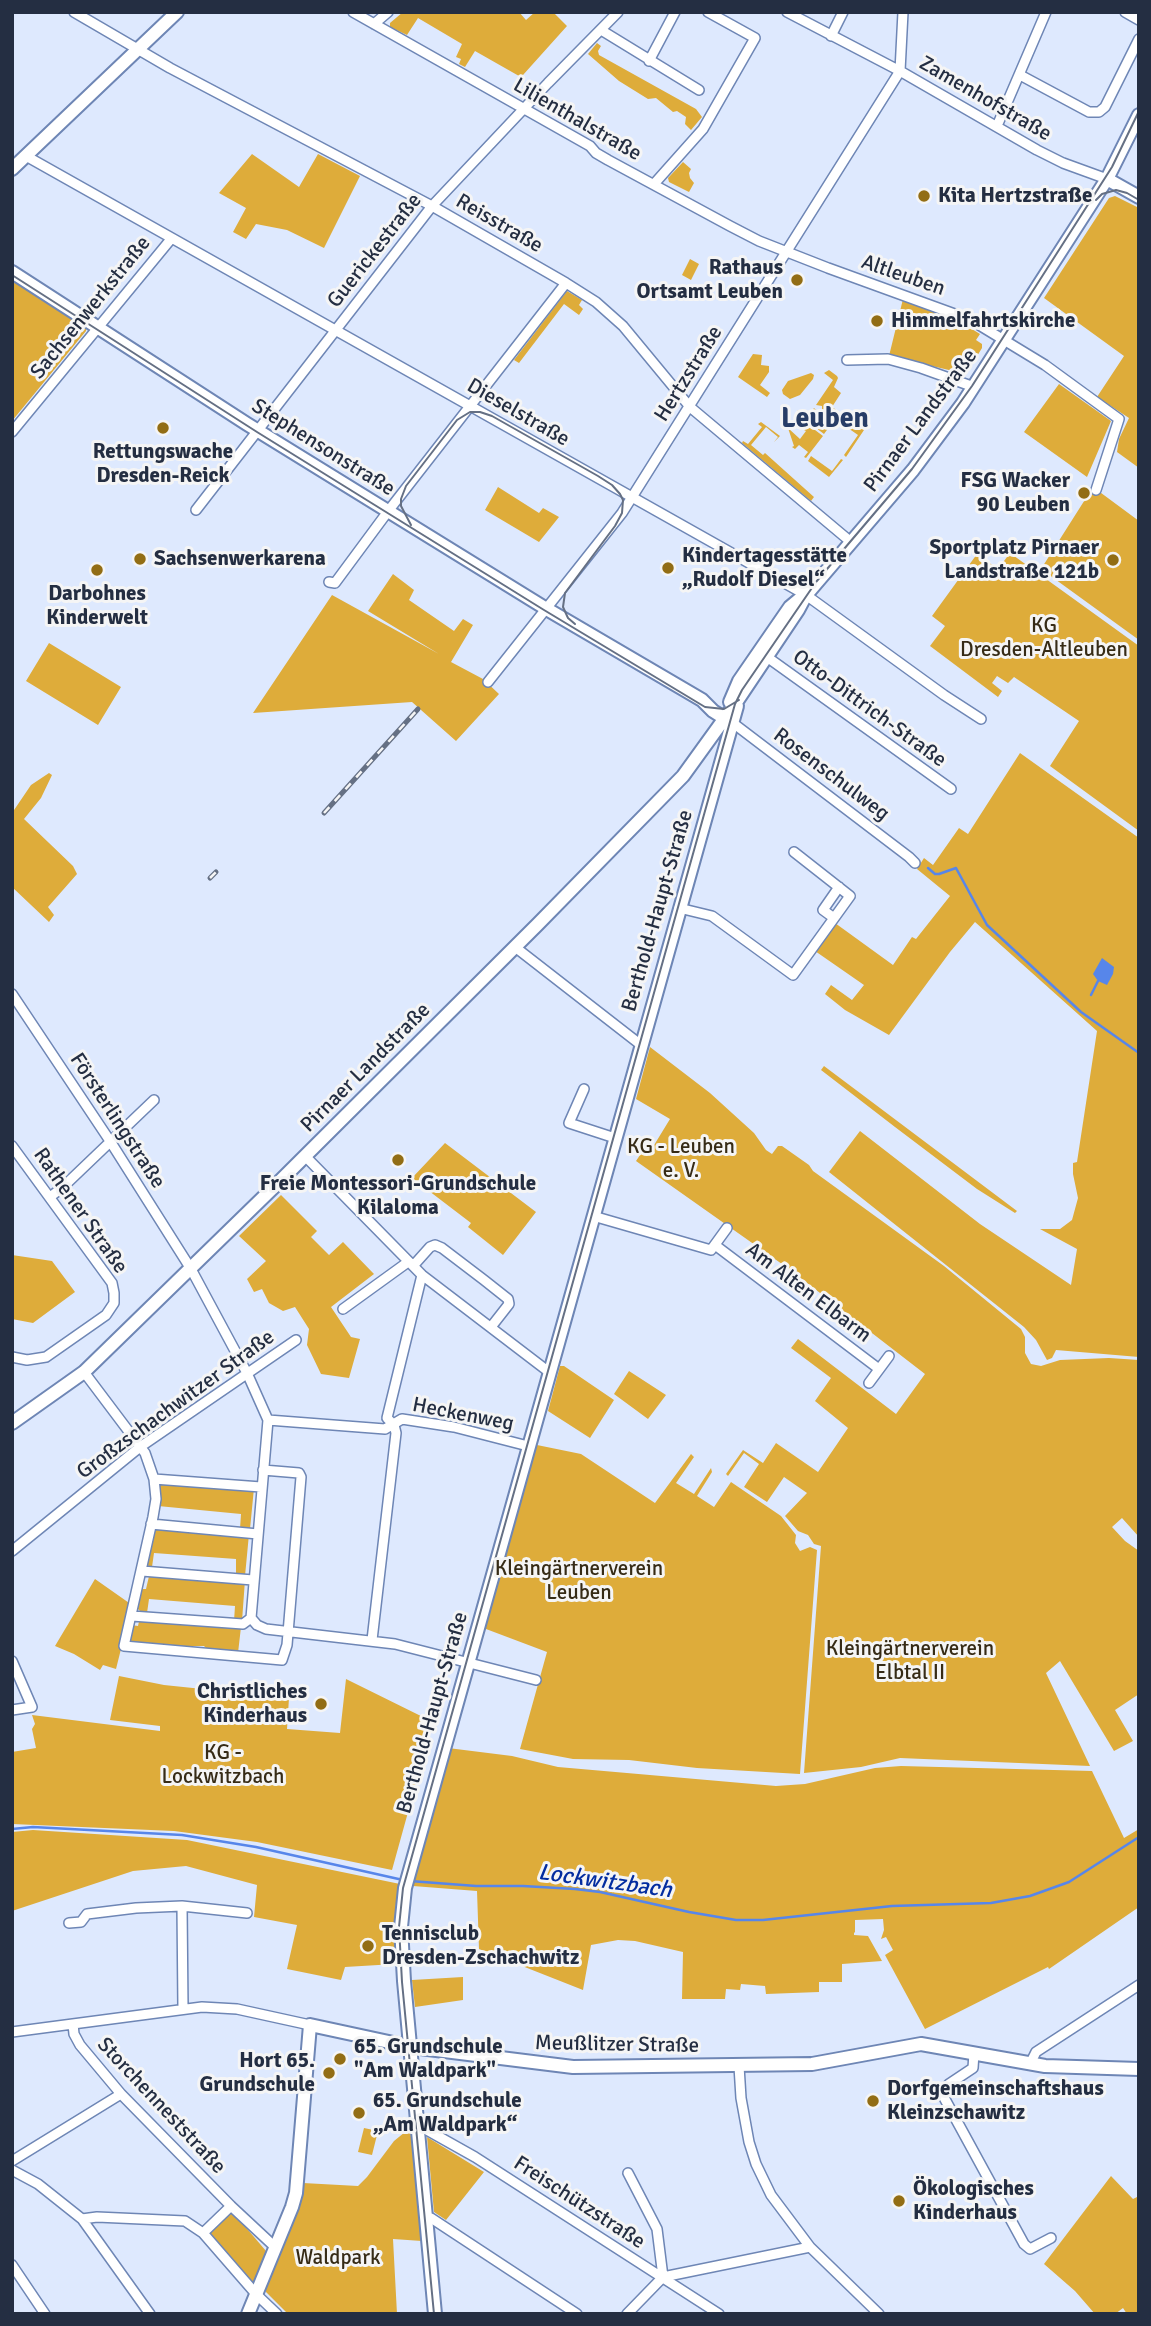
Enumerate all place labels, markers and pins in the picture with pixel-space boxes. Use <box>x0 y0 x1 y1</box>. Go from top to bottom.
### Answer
place label: Kita Hertzstraße <box>938 183 1092 209</box>
marker: Kita Hertzstraße <box>916 188 932 204</box>
place label: Rathaus Ortsamt Leuben <box>637 255 783 305</box>
marker: Rathaus Ortsamt Leuben <box>789 272 805 288</box>
place label: Himmelfahrtskirche <box>891 308 1075 334</box>
marker: Himmelfahrtskirche <box>869 313 885 329</box>
marker: Rettungswache Dresden-Reick <box>155 420 171 436</box>
place label: Rettungswache Dresden-Reick <box>93 439 233 489</box>
place label: FSG Wacker 90 Leuben <box>961 468 1070 518</box>
marker: FSG Wacker 90 Leuben <box>1076 485 1092 501</box>
place label: Sportplatz Pirnaer Landstraße 121b <box>929 535 1099 585</box>
place label: Kindertagesstätte „Rudolf Diesel“ <box>682 543 847 593</box>
place label: Sachsenwerkarena <box>154 546 326 572</box>
marker: Sachsenwerkarena <box>132 551 148 567</box>
marker: Sportplatz Pirnaer Landstraße 121b <box>1105 552 1121 568</box>
marker: Kindertagesstätte „Rudolf Diesel“ <box>660 560 676 576</box>
marker: Darbohnes Kinderwelt <box>89 562 105 578</box>
place label: Darbohnes Kinderwelt <box>46 581 148 631</box>
marker: Freie Montessori-Grundschule Kilaloma <box>390 1152 406 1168</box>
place label: Freie Montessori-Grundschule Kilaloma <box>260 1171 536 1221</box>
place label: Christliches Kinderhaus <box>197 1679 307 1729</box>
marker: Christliches Kinderhaus <box>313 1696 329 1712</box>
place label: Tennisclub Dresden-Zschachwitz <box>382 1921 579 1971</box>
marker: Tennisclub Dresden-Zschachwitz <box>360 1938 376 1954</box>
place label: 65. Grundschule "Am Waldpark" <box>354 2034 503 2084</box>
place label: Hort 65. Grundschule <box>200 2048 315 2098</box>
marker: 65. Grundschule "Am Waldpark" <box>332 2051 348 2067</box>
marker: Hort 65. Grundschule <box>321 2065 337 2081</box>
place label: Dorfgemeinschaftshaus Kleinzschawitz <box>887 2076 1104 2126</box>
place label: 65. Grundschule „Am Waldpark“ <box>373 2088 522 2138</box>
marker: Dorfgemeinschaftshaus Kleinzschawitz <box>865 2093 881 2109</box>
marker: 65. Grundschule „Am Waldpark“ <box>351 2105 367 2121</box>
place label: Ökologisches Kinderhaus <box>913 2176 1034 2226</box>
marker: Ökologisches Kinderhaus <box>891 2193 907 2209</box>

